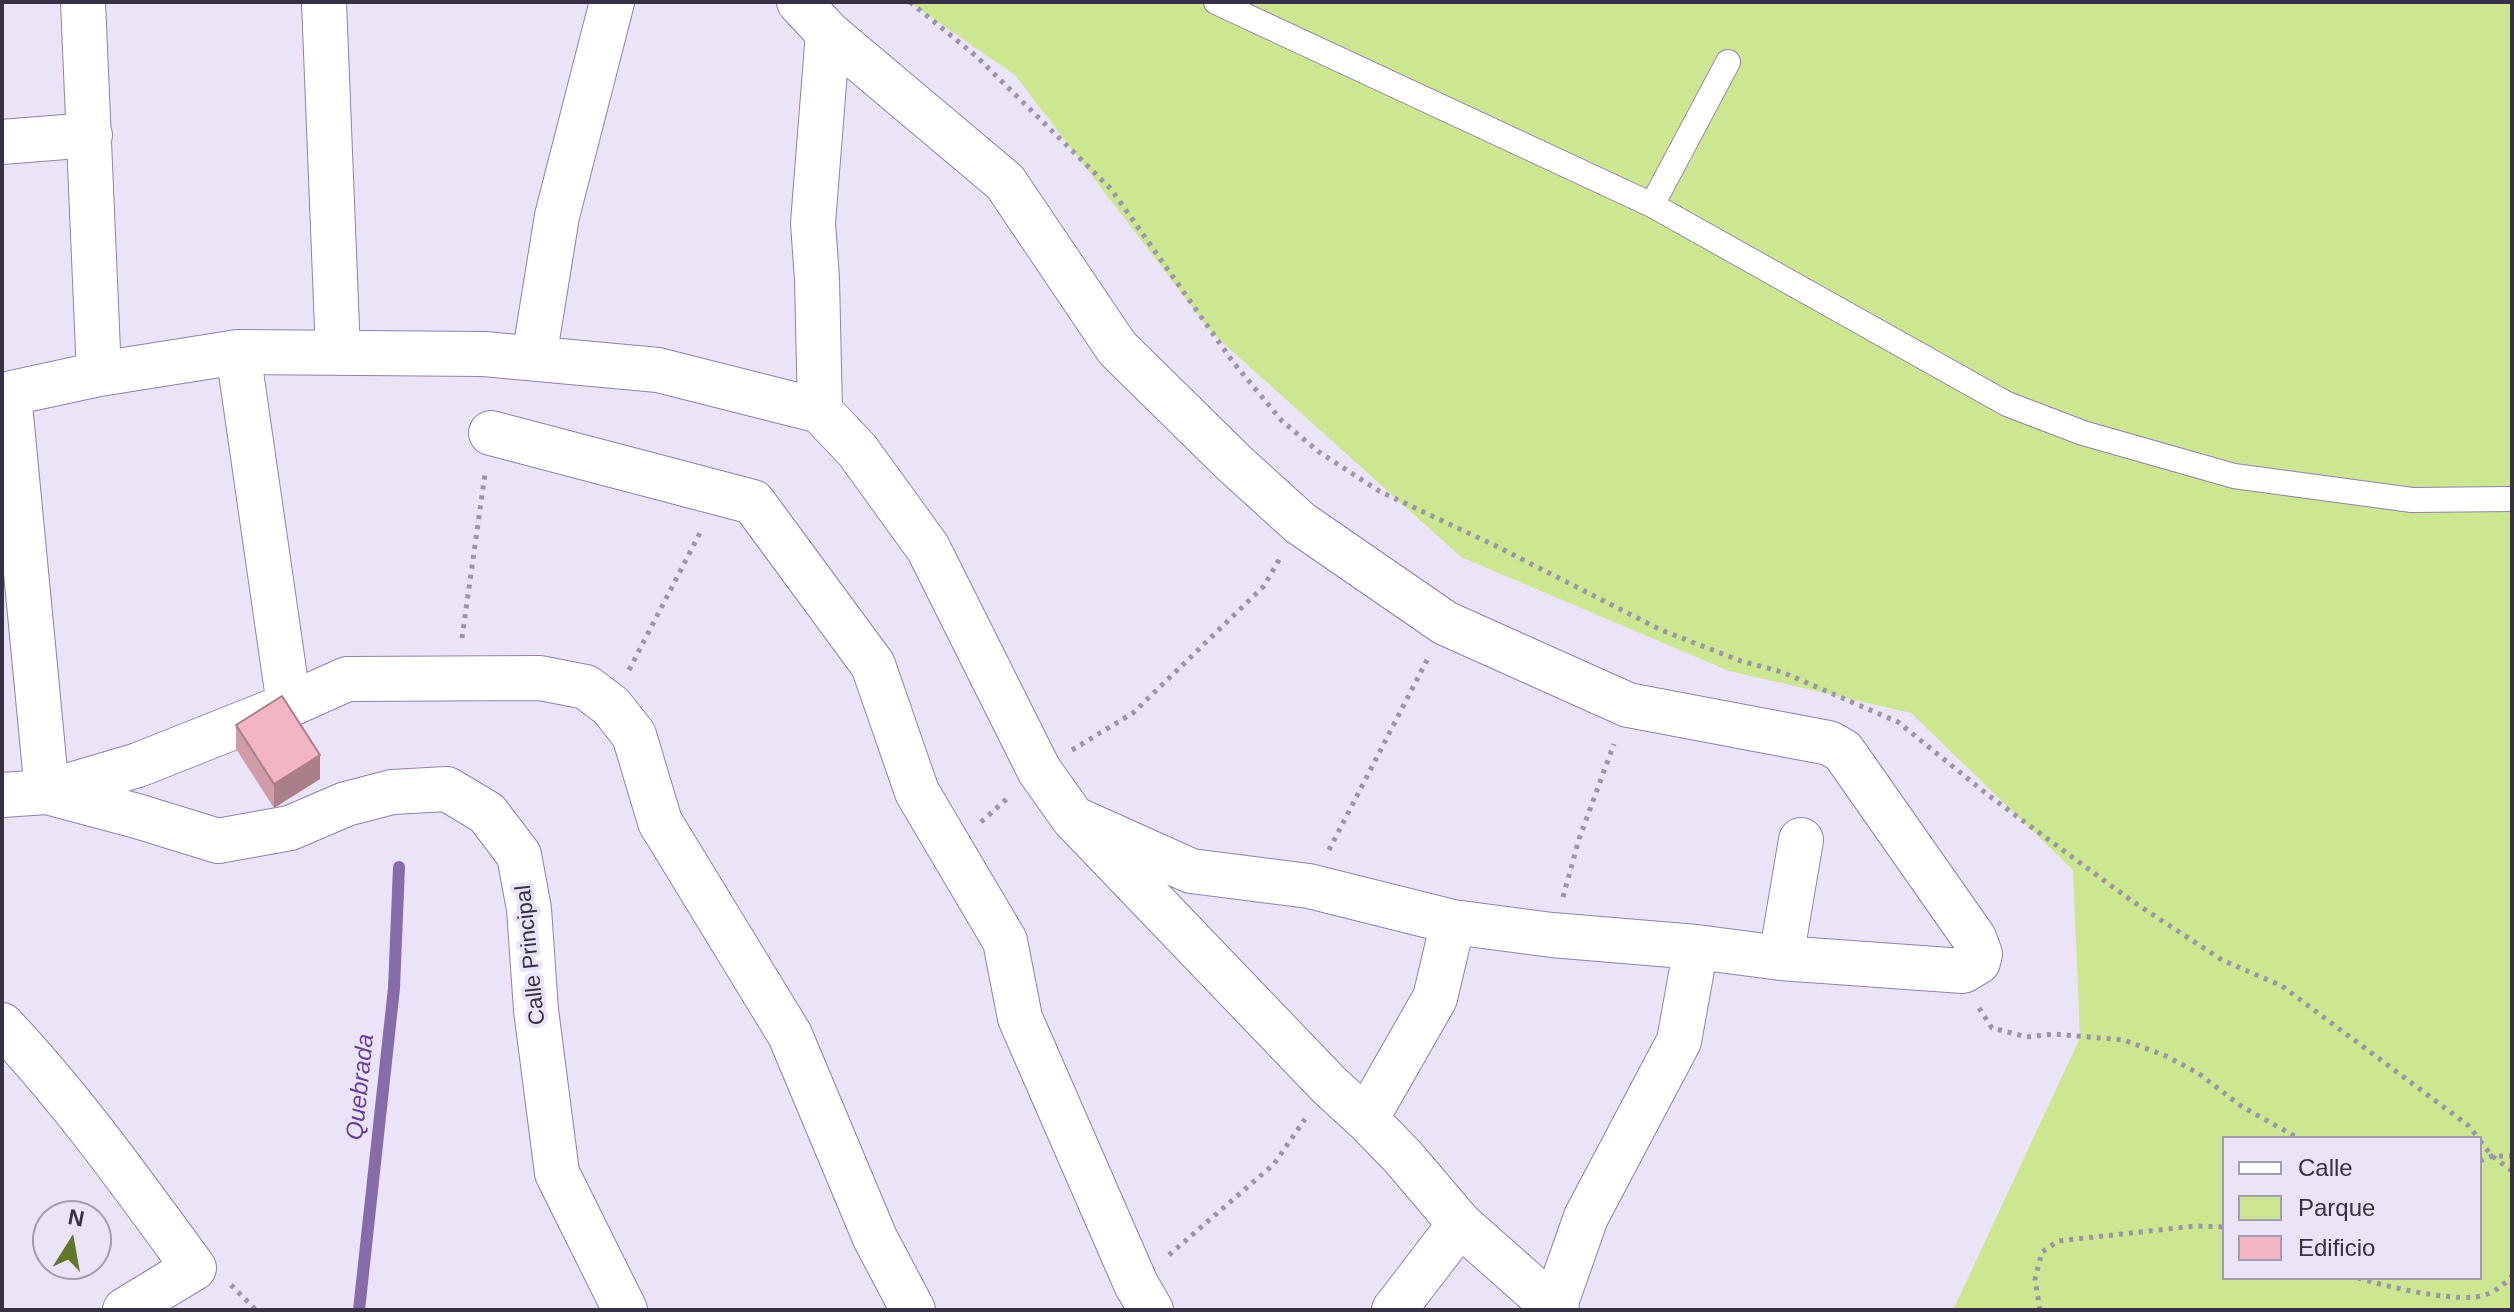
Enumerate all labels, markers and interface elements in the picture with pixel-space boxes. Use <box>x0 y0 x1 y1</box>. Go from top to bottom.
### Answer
street label: Calle Principal <box>511 884 551 1026</box>
water label: Quebrada <box>341 1032 381 1142</box>
legend <box>2222 1136 2482 1280</box>
text: Calle <box>2298 1154 2353 1181</box>
text: Parque <box>2298 1194 2375 1221</box>
north arrow <box>32 1200 112 1280</box>
text: N <box>66 1204 86 1232</box>
text: Edificio <box>2298 1234 2375 1261</box>

